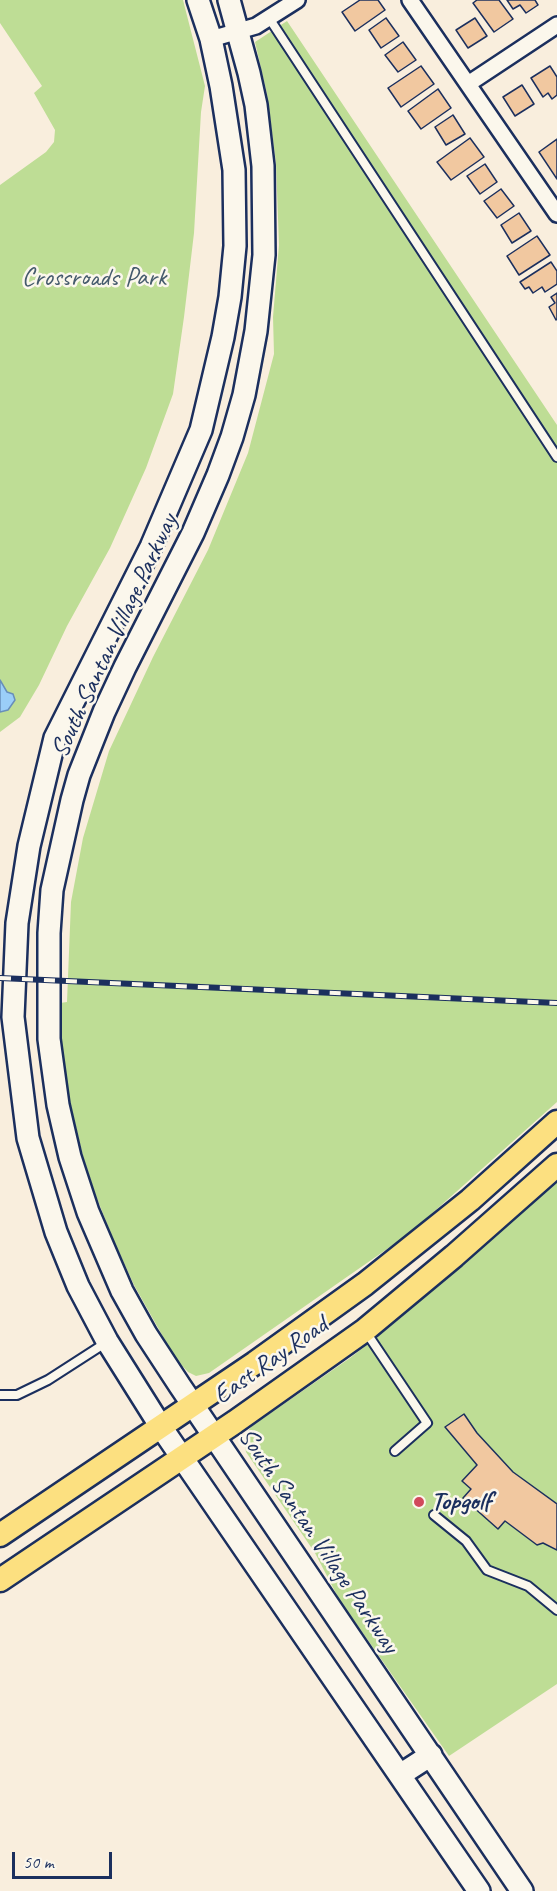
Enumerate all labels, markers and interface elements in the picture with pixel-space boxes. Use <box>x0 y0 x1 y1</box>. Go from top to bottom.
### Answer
park label: Crossroads Park <box>22 262 166 294</box>
street label: South Santan Village Parkway <box>45 509 185 763</box>
street label: East Ray Road <box>208 1310 334 1412</box>
street label: South Santan Village Parkway <box>231 1422 405 1660</box>
place label: Topgolf <box>431 1486 491 1518</box>
marker: Topgolf <box>412 1495 426 1509</box>
scale bar <box>15 1840 116 1878</box>
text: 50 m <box>23 1851 54 1873</box>

